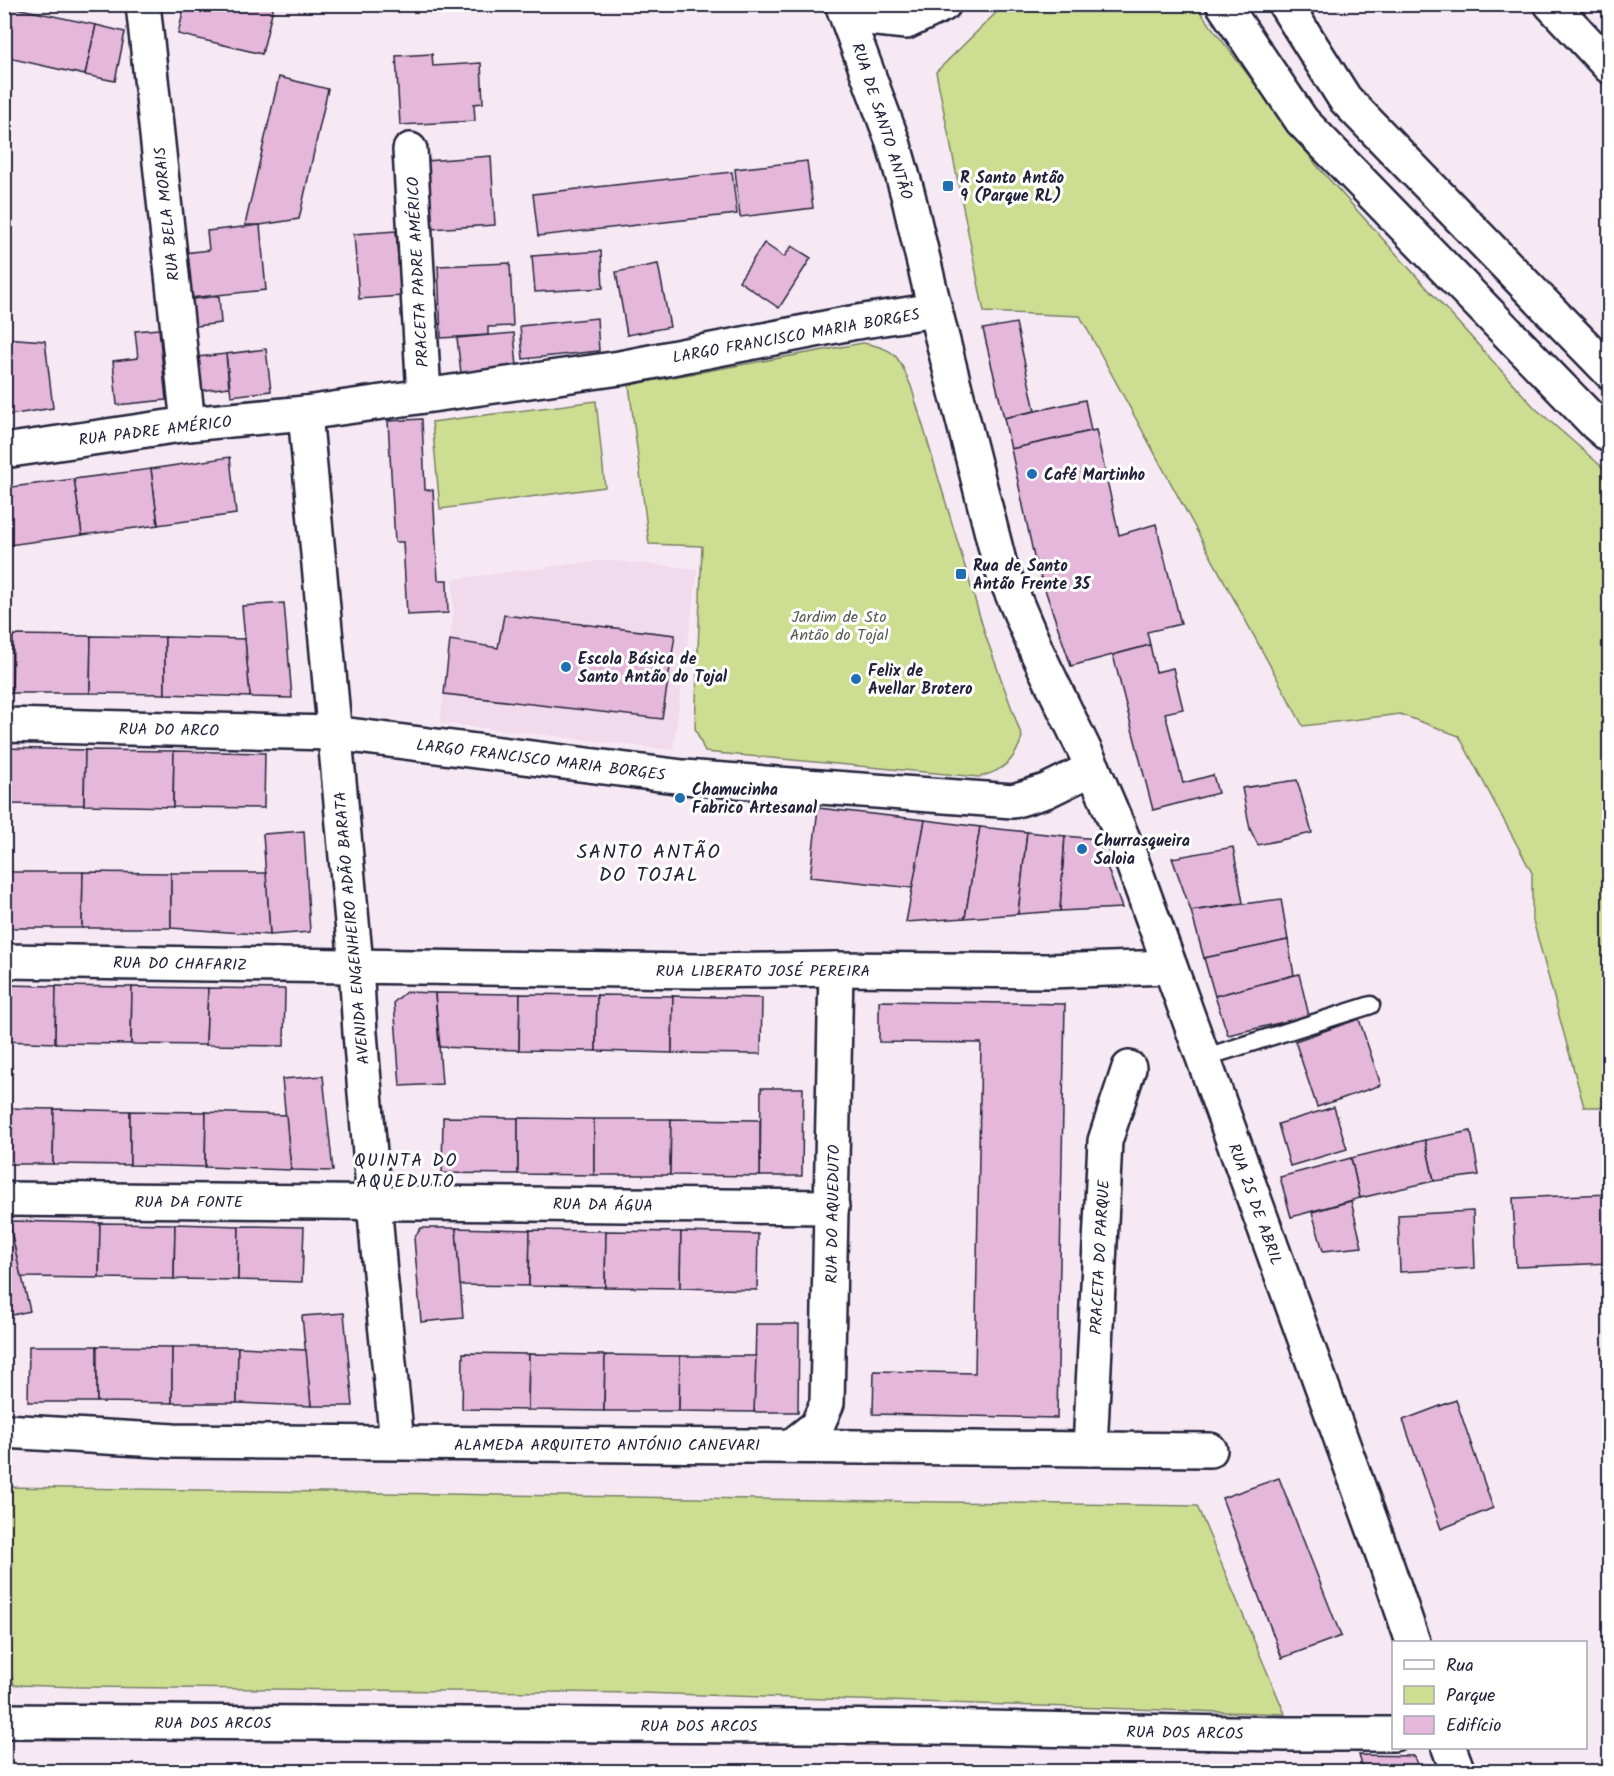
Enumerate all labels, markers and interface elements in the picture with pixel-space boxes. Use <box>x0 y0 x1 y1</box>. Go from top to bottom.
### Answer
street label: RUA DE SANTO ANTÃO <box>844 40 919 203</box>
street label: RUA BELA MORAIS <box>148 145 187 282</box>
place label: R Santo Antão 9 (Parque RL) <box>960 166 1064 209</box>
street label: PRACETA PADRE AMÉRICO <box>401 176 436 368</box>
marker: R Santo Antão 9 (Parque RL) <box>941 179 955 193</box>
street label: LARGO FRANCISCO MARIA BORGES <box>671 302 922 371</box>
street label: RUA PADRE AMÉRICO <box>77 410 233 453</box>
place label: Café Martinho <box>1044 463 1145 488</box>
marker: Café Martinho <box>1025 467 1039 481</box>
place label: Rua de Santo Antão Frente 35 <box>973 554 1092 597</box>
marker: Rua de Santo Antão Frente 35 <box>954 567 968 581</box>
park label: Jardim de Sto Antão do Tojal <box>790 605 888 648</box>
place label: Escola Básica de Santo Antão do Tojal <box>578 647 728 690</box>
place label: Felix de Avellar Brotero <box>868 659 972 702</box>
marker: Escola Básica de Santo Antão do Tojal <box>559 660 573 674</box>
marker: Felix de Avellar Brotero <box>849 672 863 686</box>
street label: RUA DO ARCO <box>119 717 219 744</box>
street label: LARGO FRANCISCO MARIA BORGES <box>415 733 667 788</box>
place label: Chamucinha Fabrico Artesanal <box>692 778 818 821</box>
street label: AVENIDA ENGENHEIRO ADÃO BARATA <box>328 790 377 1065</box>
marker: Chamucinha Fabrico Artesanal <box>673 791 687 805</box>
place label: Churrasqueira Saloia <box>1094 829 1190 872</box>
district label: SANTO ANTÃO DO TOJAL <box>577 837 721 892</box>
marker: Churrasqueira Saloia <box>1075 842 1089 856</box>
street label: RUA DO CHAFARIZ <box>113 951 247 978</box>
street label: RUA LIBERATO JOSÉ PEREIRA <box>656 959 871 984</box>
street label: RUA 25 DE ABRIL <box>1221 1140 1288 1269</box>
street label: RUA DO AQUEDUTO <box>820 1144 847 1284</box>
district label: QUINTA DO AQUEDUTO <box>354 1147 458 1197</box>
street label: PRACETA DO PARQUE <box>1084 1178 1117 1335</box>
street label: RUA DA FONTE <box>135 1190 244 1215</box>
street label: RUA DA ÁGUA <box>553 1192 654 1219</box>
street label: ALAMEDA ARQUITETO ANTÓNIO CANEVARI <box>454 1433 760 1458</box>
legend <box>1392 1641 1587 1749</box>
text: Rua <box>1446 1652 1474 1681</box>
text: Parque <box>1446 1682 1495 1711</box>
street label: RUA DOS ARCOS <box>154 1711 272 1736</box>
text: Edifício <box>1446 1712 1501 1741</box>
street label: RUA DOS ARCOS <box>640 1714 758 1739</box>
street label: RUA DOS ARCOS <box>1126 1720 1244 1747</box>

